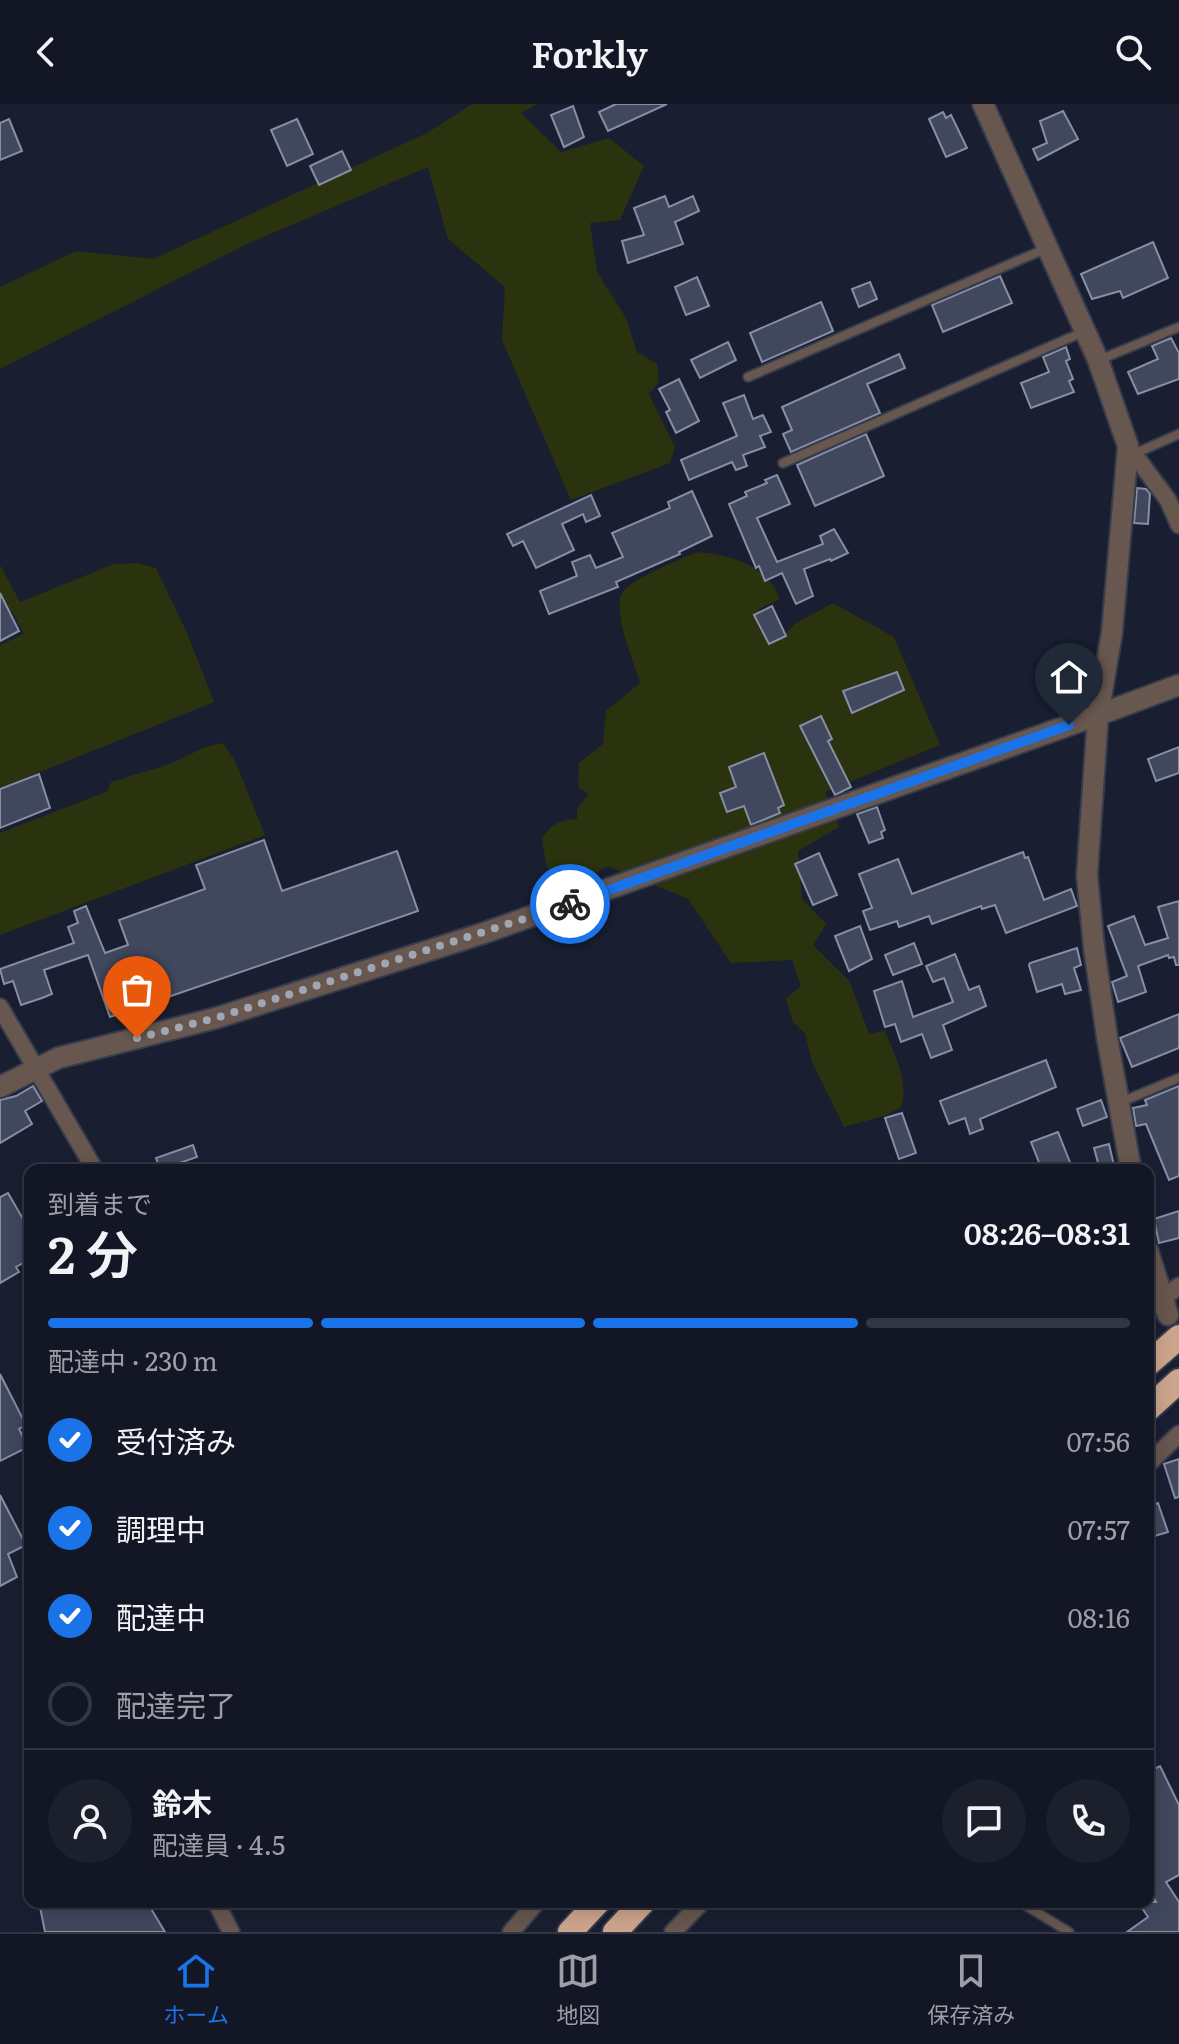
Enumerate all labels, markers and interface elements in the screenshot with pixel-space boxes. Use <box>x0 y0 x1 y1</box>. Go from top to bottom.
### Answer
text: Forkly <box>531 26 648 79</box>
icon: back <box>24 30 68 74</box>
icon: search <box>1111 30 1155 74</box>
pin <box>1035 643 1103 725</box>
icon: home <box>1047 655 1091 699</box>
courier <box>530 864 610 944</box>
icon: bike <box>548 882 592 926</box>
pin <box>103 956 171 1038</box>
icon: bag <box>115 968 159 1012</box>
text: 到着まで <box>48 1183 152 1222</box>
text: 08:26–08:31 <box>964 1210 1130 1254</box>
text: 2 分 <box>48 1213 138 1290</box>
text: 配達中 · 230 m <box>48 1340 218 1379</box>
icon: check <box>48 1418 92 1462</box>
text: 受付済み <box>116 1418 236 1462</box>
text: 07:56 <box>1066 1421 1130 1460</box>
icon: check <box>48 1506 92 1550</box>
text: 調理中 <box>116 1506 206 1550</box>
text: 07:57 <box>1067 1509 1130 1548</box>
icon: check <box>48 1594 92 1638</box>
text: 配達中 <box>116 1594 206 1638</box>
text: 08:16 <box>1067 1597 1130 1636</box>
text: 配達完了 <box>116 1682 236 1726</box>
button: person <box>48 1779 132 1863</box>
button: chat <box>942 1779 1026 1863</box>
button: phone <box>1046 1779 1130 1863</box>
text: 鈴木 <box>152 1780 212 1824</box>
text: 配達員 · 4.5 <box>152 1824 285 1863</box>
tab: ホーム <box>164 1949 229 2030</box>
tab: 地図 <box>556 1949 600 2030</box>
tab: 保存済み <box>927 1949 1015 2030</box>

